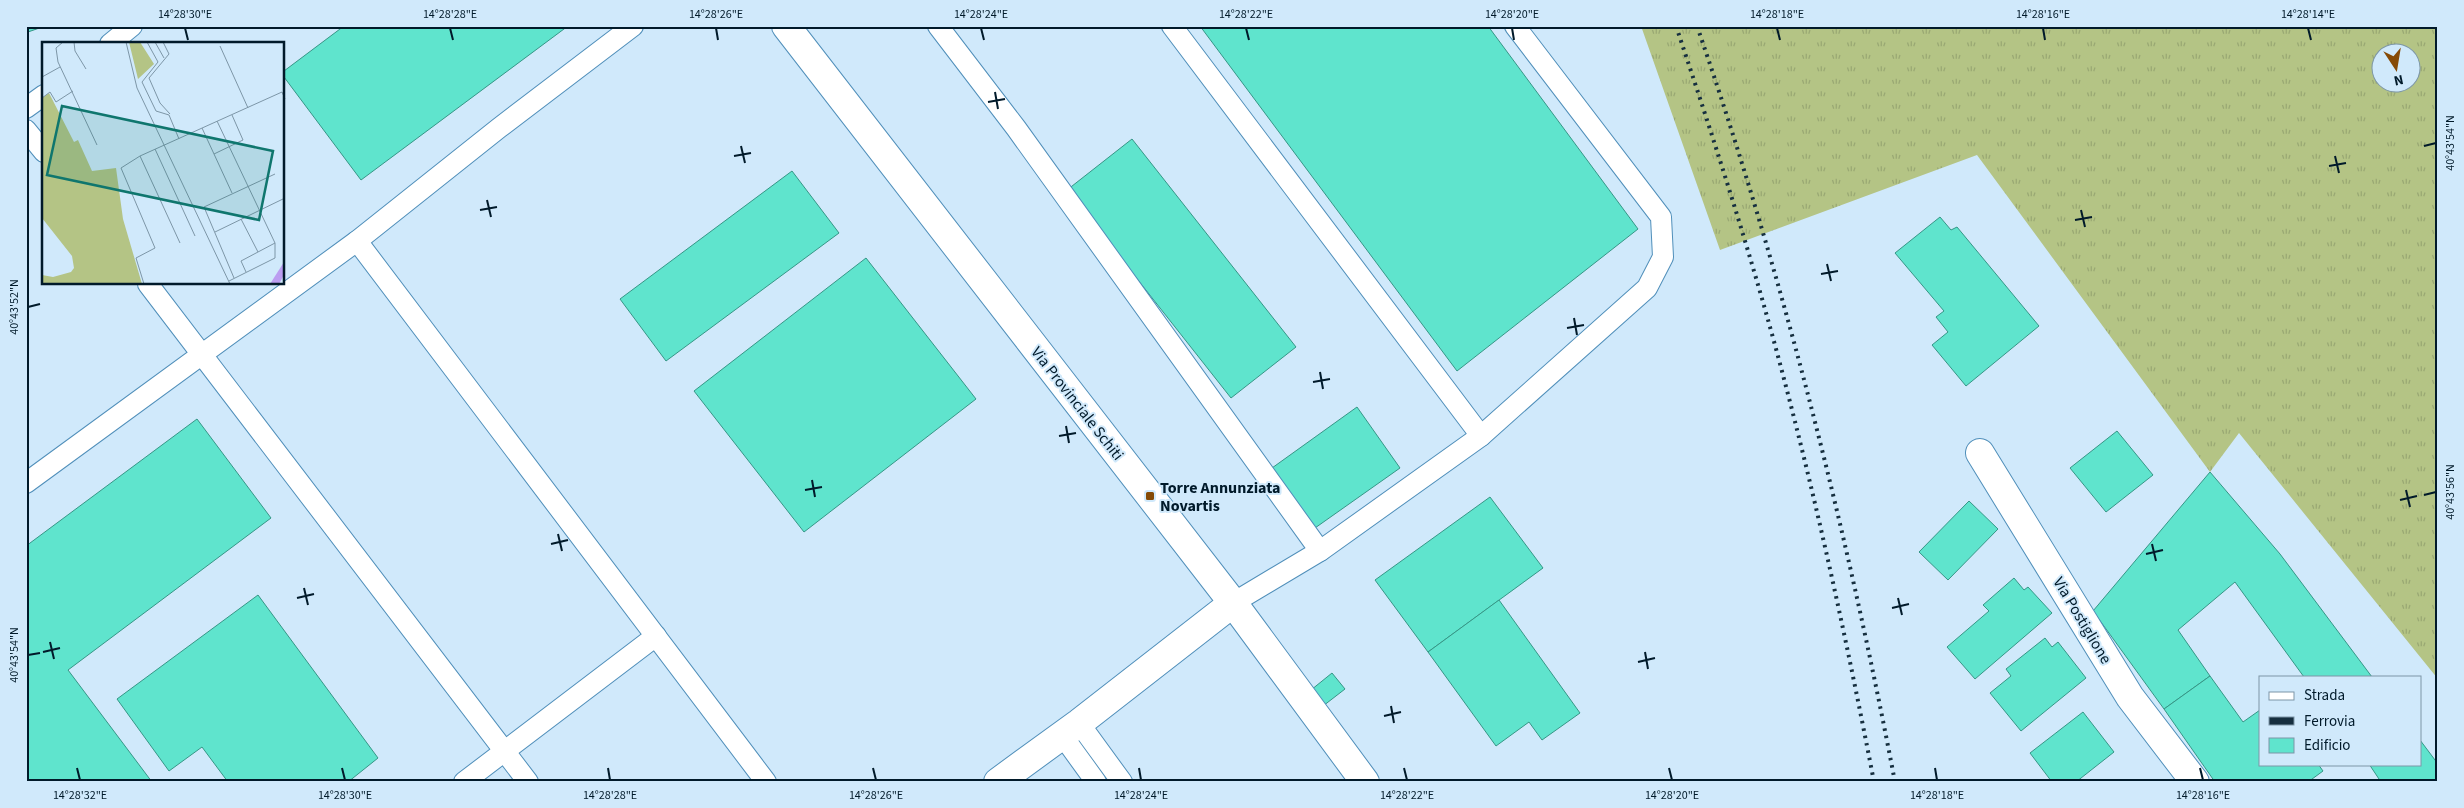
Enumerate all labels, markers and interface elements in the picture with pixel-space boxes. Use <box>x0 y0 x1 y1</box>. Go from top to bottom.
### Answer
text: 14°28'30"E <box>158 6 212 23</box>
text: 14°28'28"E <box>423 6 477 23</box>
text: 14°28'26"E <box>689 6 743 23</box>
text: 14°28'24"E <box>954 6 1008 23</box>
text: 14°28'22"E <box>1219 6 1273 23</box>
text: 14°28'20"E <box>1485 6 1539 23</box>
text: 14°28'18"E <box>1750 6 1804 23</box>
text: 14°28'16"E <box>2016 6 2070 23</box>
text: 14°28'14"E <box>2281 6 2335 23</box>
inset map <box>42 42 285 285</box>
north arrow <box>2372 42 2422 92</box>
text: N <box>2392 69 2405 90</box>
text: 40°43'54"N <box>2442 115 2459 171</box>
text: 40°43'52"N <box>6 279 23 335</box>
street label: Via Provinciale Schiti <box>1026 342 1129 465</box>
text: 40°43'56"N <box>2442 464 2459 520</box>
place label: Torre Annunziata Novartis <box>1160 477 1281 517</box>
marker: Torre Annunziata Novartis <box>1144 490 1156 502</box>
street label: Via Postiglione <box>2047 573 2117 668</box>
text: 40°43'54"N <box>6 627 23 683</box>
legend <box>2259 676 2422 766</box>
text: Strada <box>2304 685 2345 706</box>
text: Ferrovia <box>2304 711 2355 732</box>
text: Edificio <box>2304 735 2351 756</box>
text: 14°28'32"E <box>53 787 107 804</box>
text: 14°28'30"E <box>318 787 372 804</box>
text: 14°28'28"E <box>583 787 637 804</box>
text: 14°28'26"E <box>849 787 903 804</box>
text: 14°28'24"E <box>1114 787 1168 804</box>
text: 14°28'22"E <box>1380 787 1434 804</box>
text: 14°28'20"E <box>1645 787 1699 804</box>
text: 14°28'18"E <box>1910 787 1964 804</box>
text: 14°28'16"E <box>2176 787 2230 804</box>

